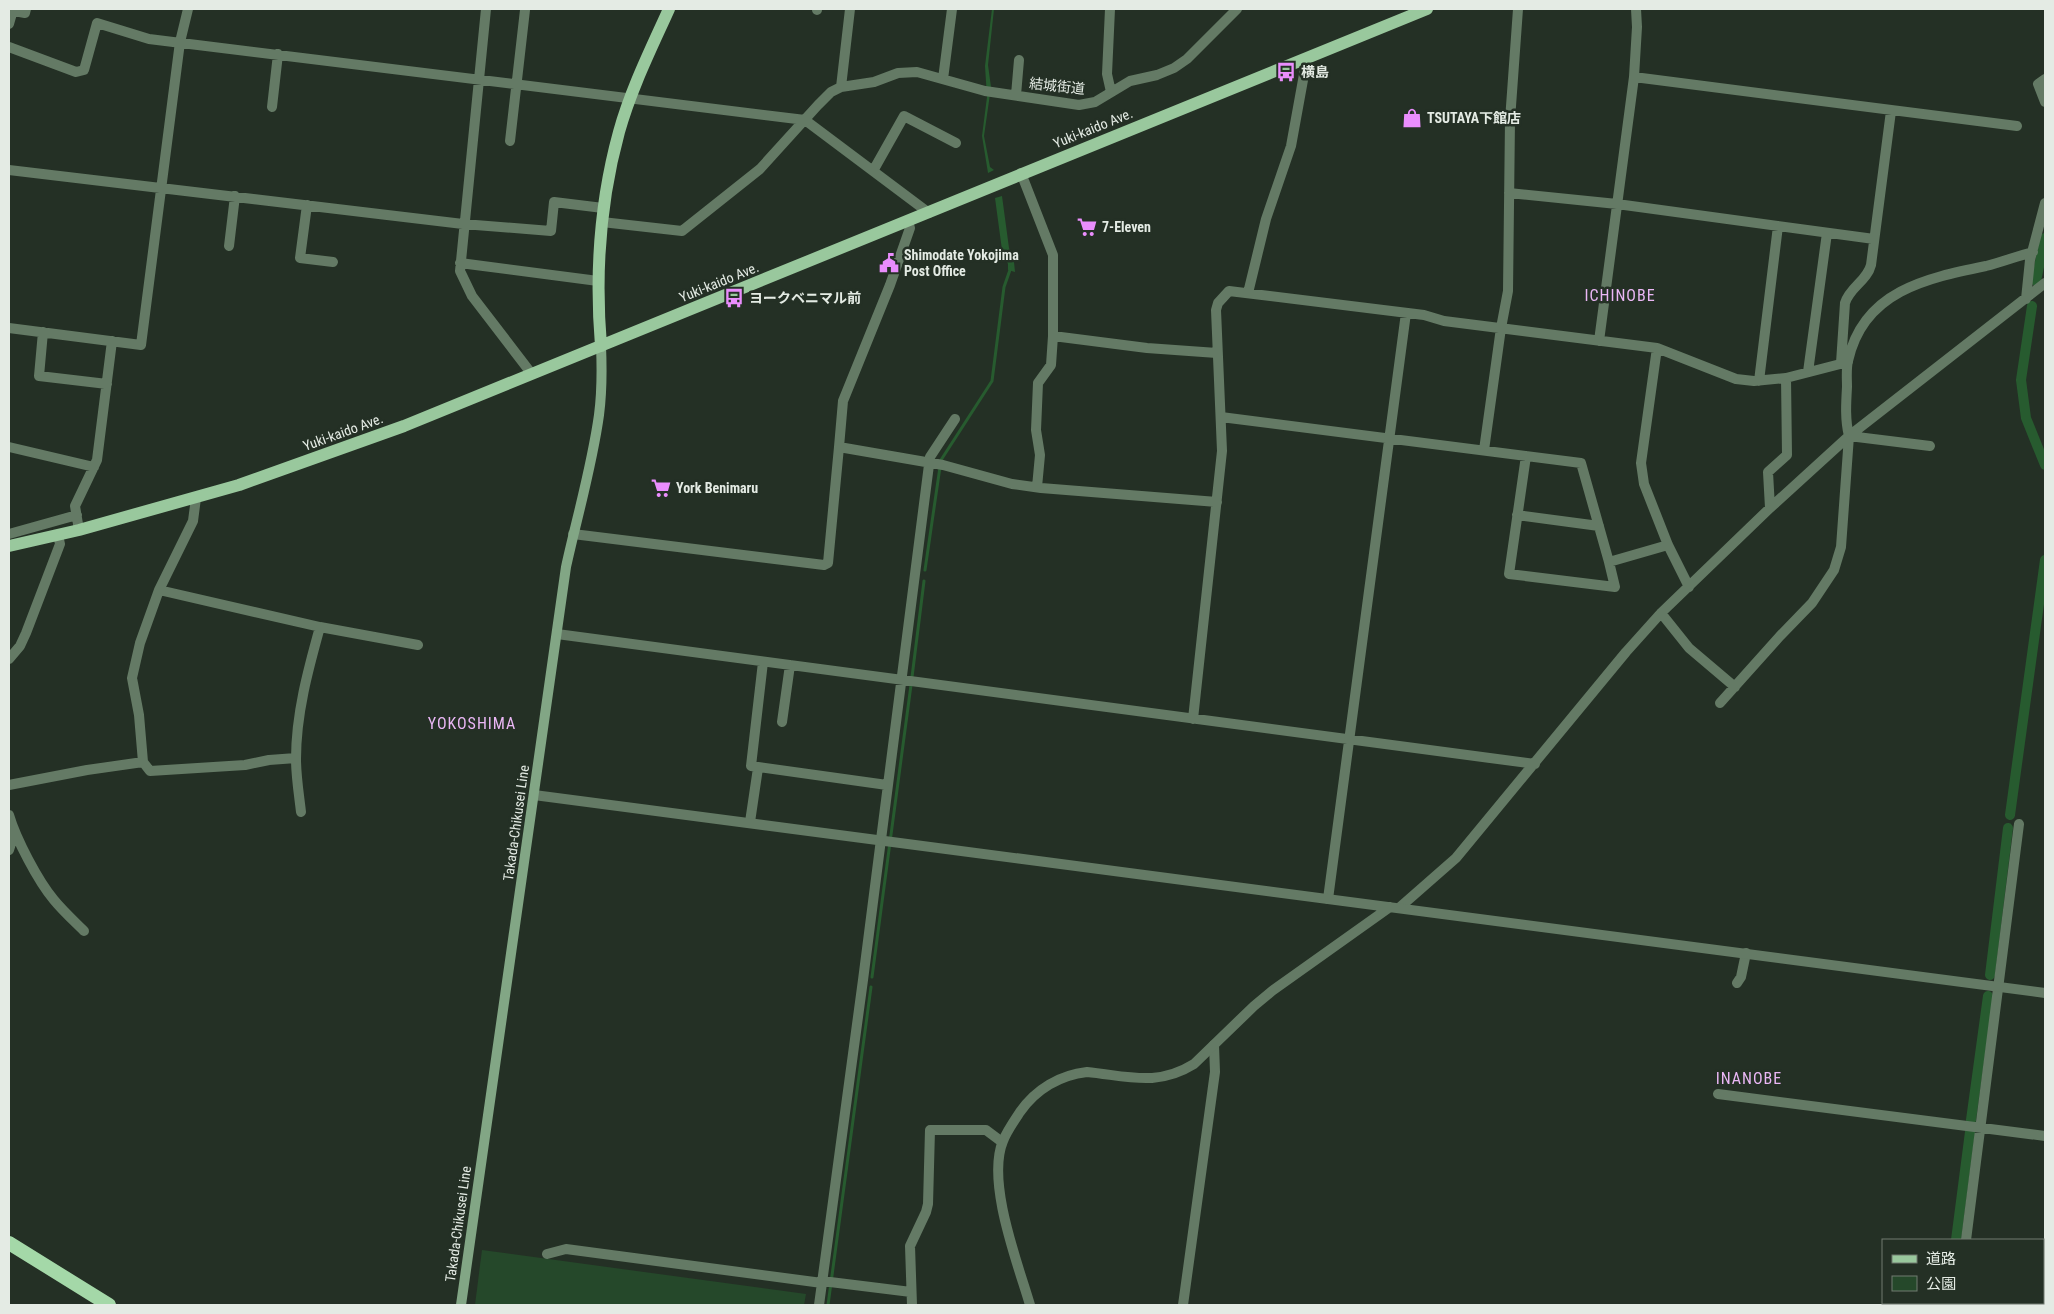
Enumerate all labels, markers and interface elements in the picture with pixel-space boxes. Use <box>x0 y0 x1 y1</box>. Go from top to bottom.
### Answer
bus stop icon: 横島 <box>1275 61 1297 83</box>
place label: 横島 <box>1301 64 1329 80</box>
street label: 結城街道 <box>1028 75 1086 97</box>
street label: Yuki-kaido Ave. <box>1051 105 1135 151</box>
shop icon: TSUTAYA下館店 <box>1401 107 1423 129</box>
place label: TSUTAYA下館店 <box>1427 110 1521 126</box>
supermarket icon: 7-Eleven <box>1076 216 1098 238</box>
place label: 7-Eleven <box>1102 219 1151 235</box>
place label: Shimodate Yokojima Post Office <box>904 247 1019 279</box>
public building icon: Shimodate Yokojima Post Office <box>878 252 900 274</box>
street label: Yuki-kaido Ave. <box>677 259 761 305</box>
district label: ICHINOBE <box>1584 286 1656 305</box>
bus stop icon: ヨークベニマル前 <box>723 287 745 309</box>
place label: ヨークベニマル前 <box>749 290 861 306</box>
street label: Yuki-kaido Ave. <box>301 410 385 454</box>
supermarket icon: York Benimaru <box>650 477 672 499</box>
place label: York Benimaru <box>676 480 758 496</box>
district label: YOKOSHIMA <box>428 714 516 733</box>
street label: Takada-Chikusei Line <box>500 764 532 882</box>
district label: INANOBE <box>1716 1069 1782 1088</box>
street label: Takada-Chikusei Line <box>442 1165 474 1283</box>
legend <box>1882 1239 2044 1304</box>
text: 道路 <box>1926 1250 1956 1268</box>
text: 公園 <box>1926 1275 1956 1293</box>

